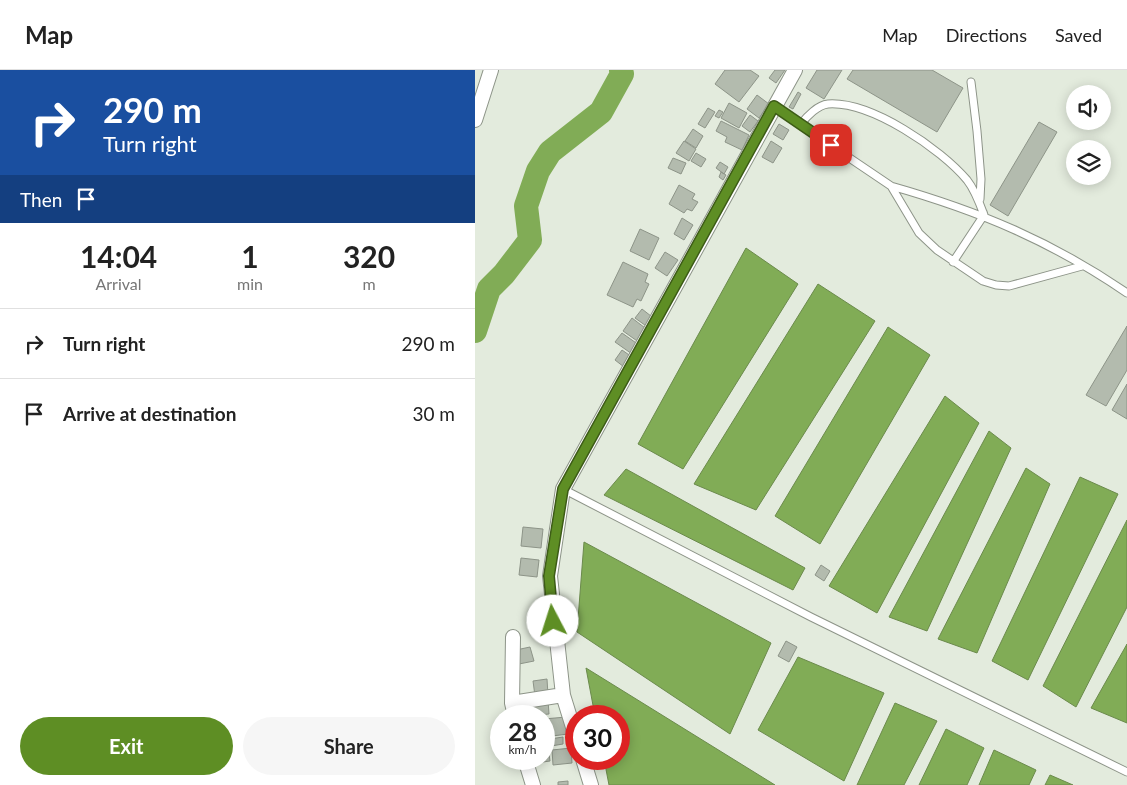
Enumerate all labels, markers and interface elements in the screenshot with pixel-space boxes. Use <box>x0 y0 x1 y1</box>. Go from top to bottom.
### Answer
text: Map <box>25 20 73 49</box>
text: Map <box>882 24 918 46</box>
text: Directions <box>946 24 1027 46</box>
text: Saved <box>1055 24 1102 46</box>
map controls <box>1066 85 1111 185</box>
button: sound <box>1066 85 1111 130</box>
text: 290 m <box>103 88 202 130</box>
icon: right <box>20 90 85 155</box>
pin <box>810 124 852 166</box>
text: Turn right <box>103 130 197 157</box>
icon: arrive <box>817 131 845 159</box>
button: layers <box>1066 140 1111 185</box>
icon: arrive <box>72 185 100 213</box>
text: Then <box>20 188 62 211</box>
text: 14:04 <box>80 238 157 274</box>
text: 1 <box>241 238 259 274</box>
text: 320 <box>343 238 395 274</box>
text: Arrival <box>95 274 142 293</box>
text: min <box>237 274 263 293</box>
text: m <box>362 274 376 293</box>
icon: right <box>20 330 48 358</box>
text: Turn right <box>63 332 145 355</box>
text: 290 m <box>401 332 455 355</box>
icon: arrive <box>20 400 48 428</box>
text: Arrive at destination <box>63 402 236 425</box>
text: 30 m <box>412 402 455 425</box>
position arrow <box>526 594 578 646</box>
speed limit sign: 30 <box>565 705 630 770</box>
text: 28 <box>508 716 537 746</box>
button: Exit <box>20 717 233 775</box>
button: Share <box>243 717 455 775</box>
text: km/h <box>508 742 537 757</box>

